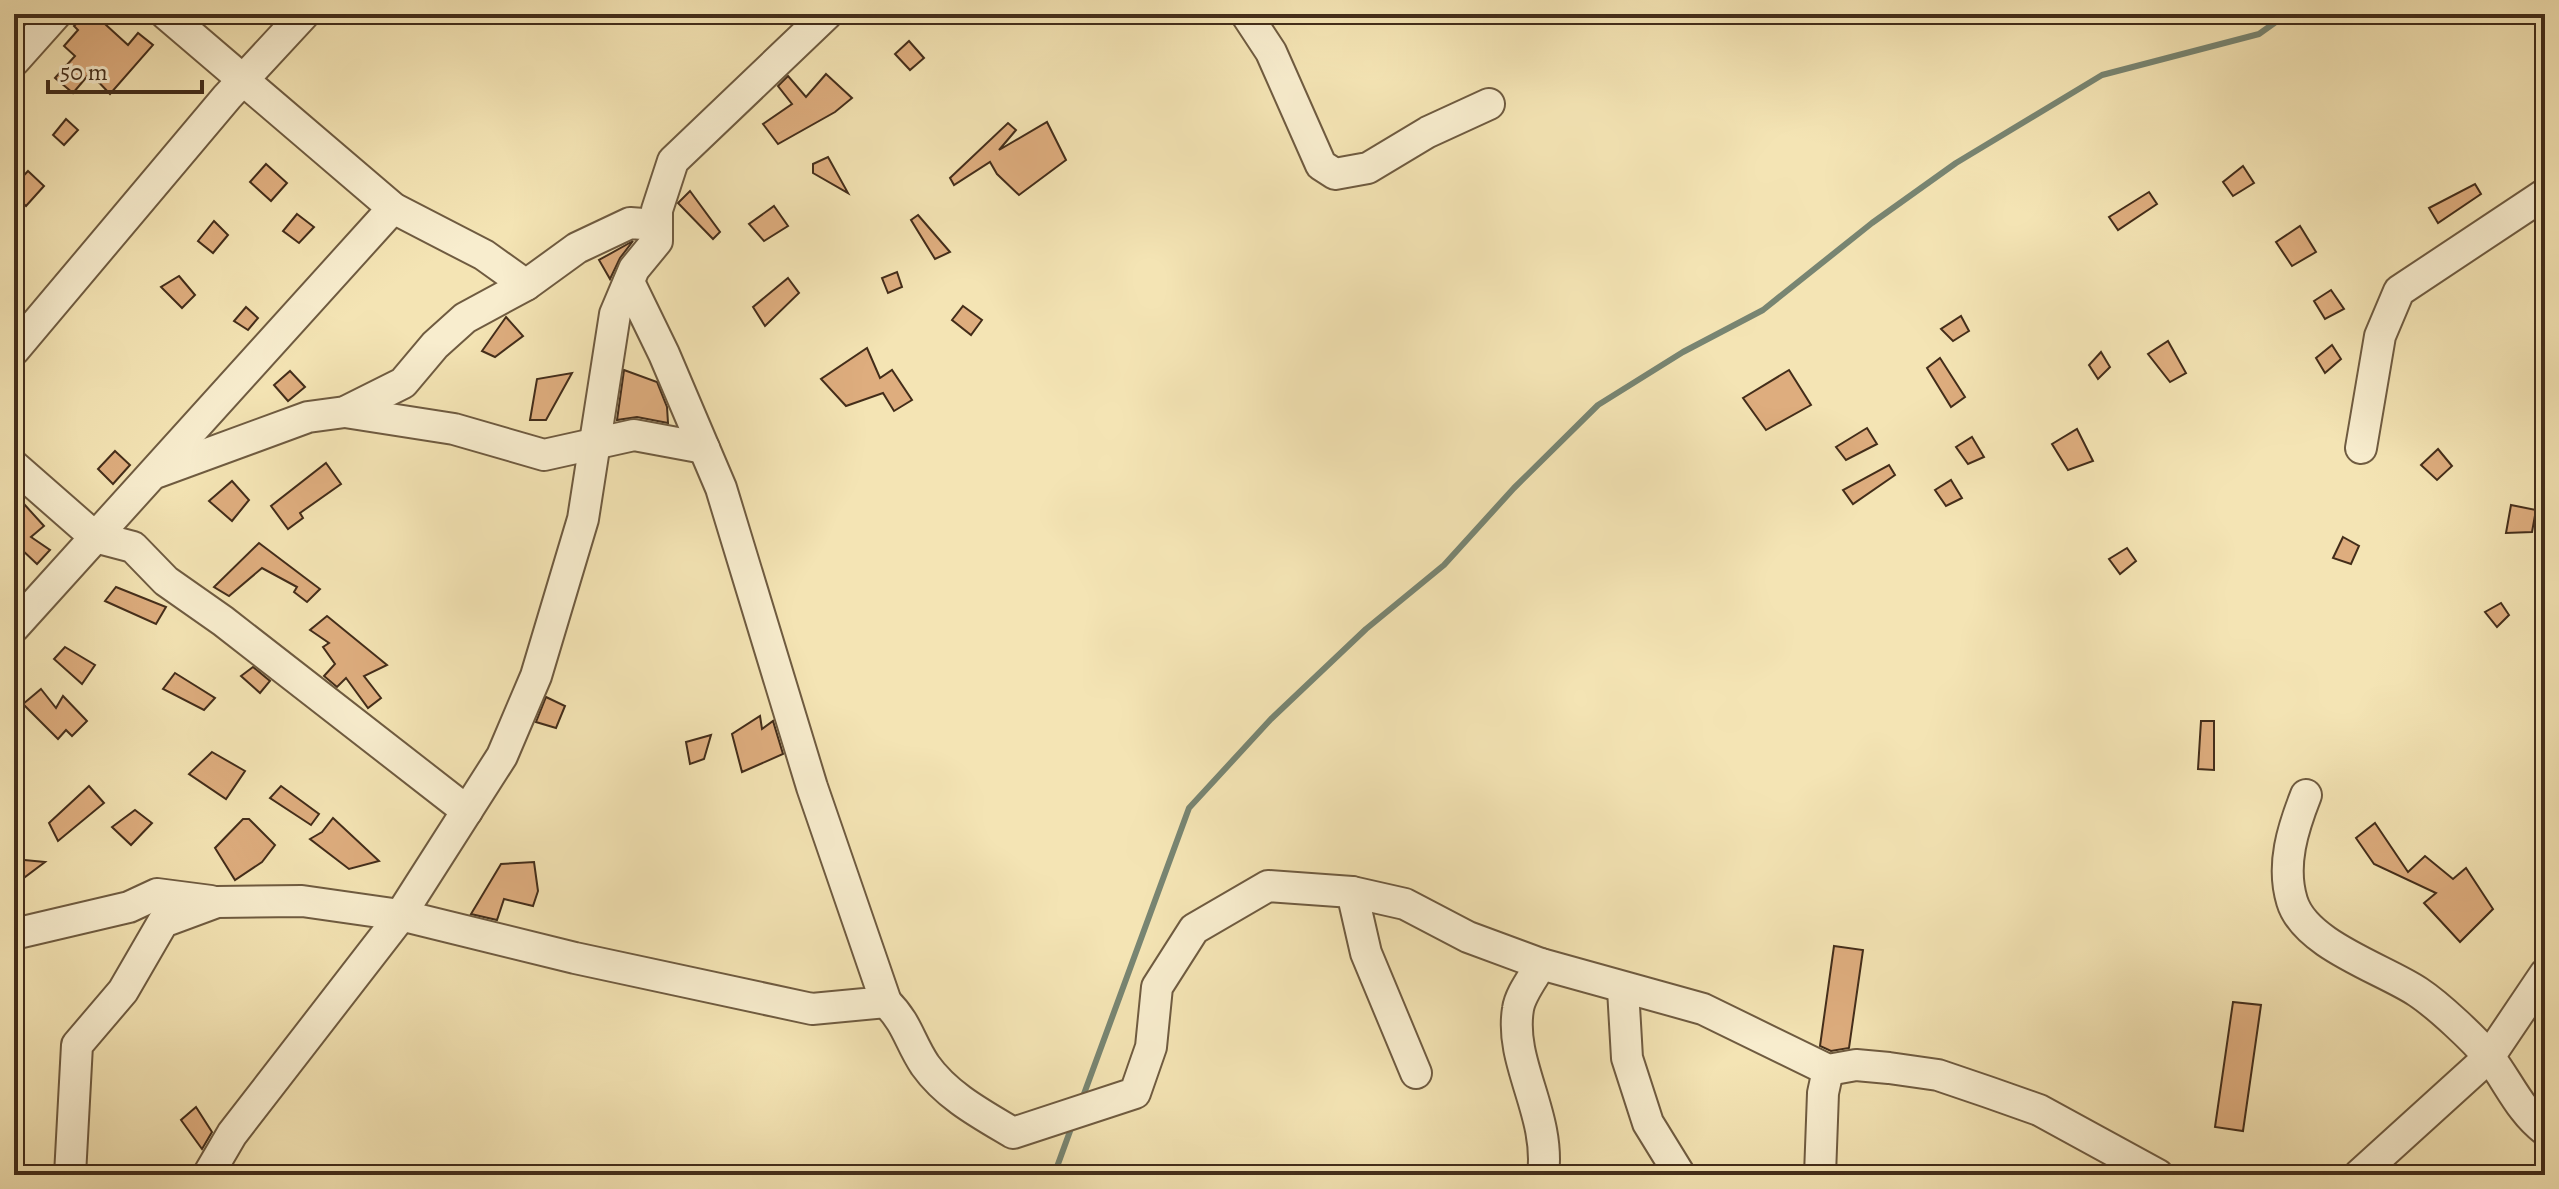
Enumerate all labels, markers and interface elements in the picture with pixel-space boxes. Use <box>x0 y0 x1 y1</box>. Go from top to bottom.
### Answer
scale bar <box>48 44 202 94</box>
text: 50 m <box>60 56 108 88</box>

